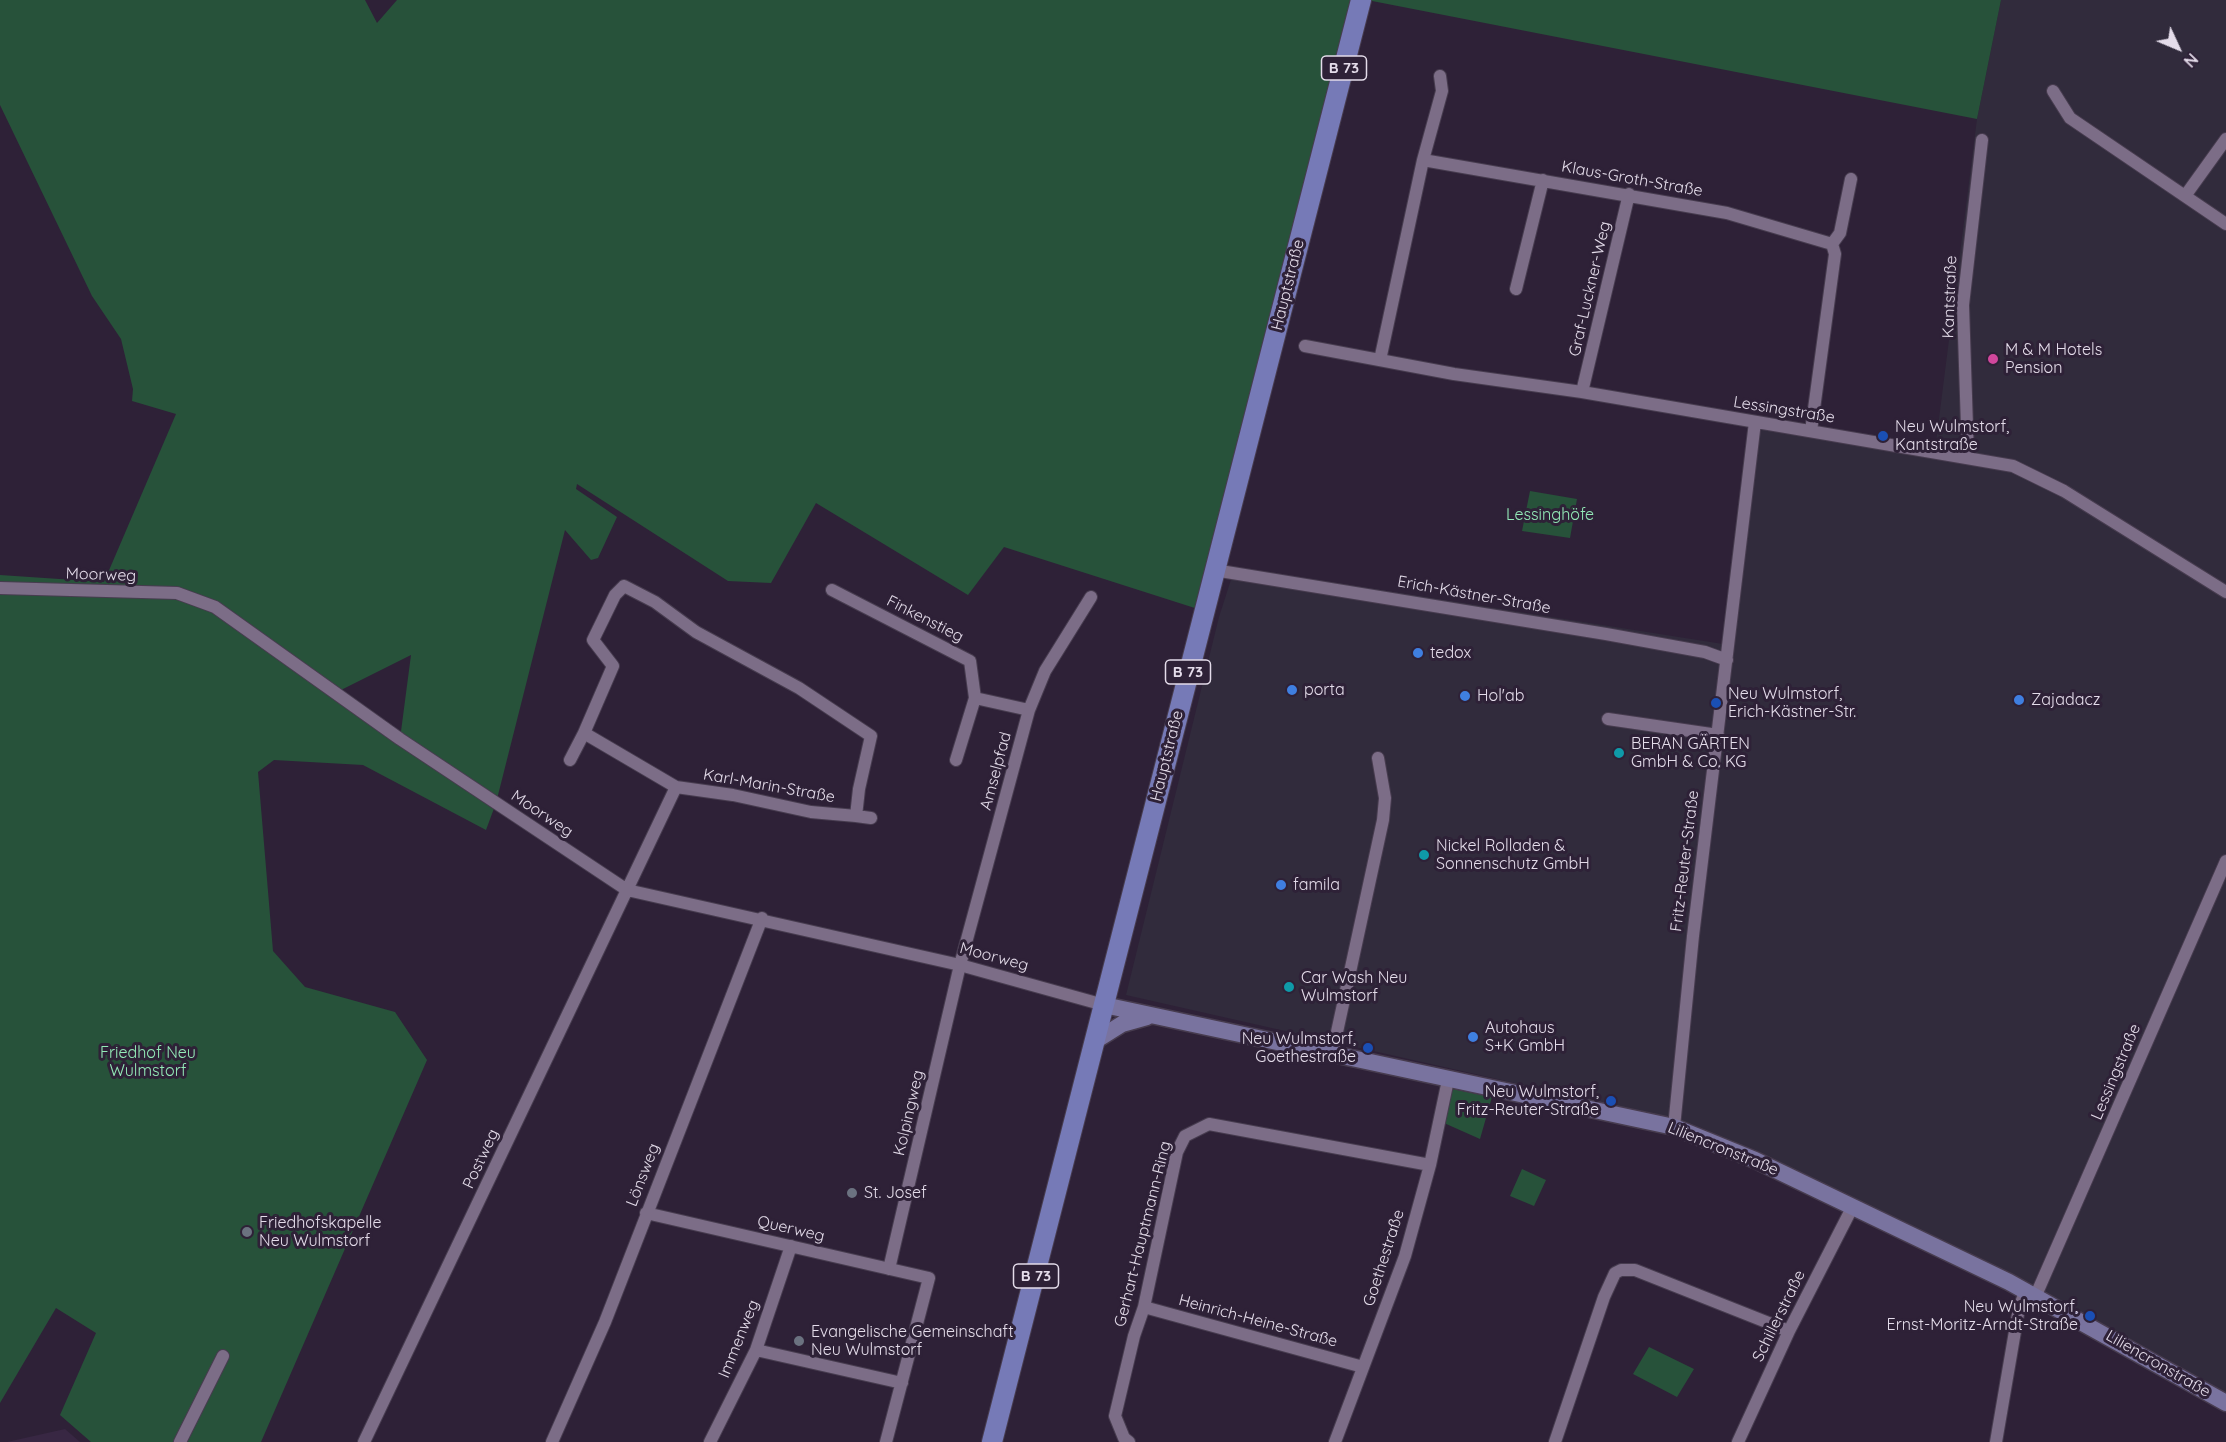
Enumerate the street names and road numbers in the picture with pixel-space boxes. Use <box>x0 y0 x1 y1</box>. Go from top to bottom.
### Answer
road number: B 73 <box>1322 56 1366 80</box>
street label: Klaus-Groth-Straße <box>1560 157 1704 201</box>
street label: Graf-Luckner-Weg <box>1565 220 1615 358</box>
street label: Hauptstraße <box>1267 238 1309 332</box>
street label: Kantstraße <box>1939 255 1961 339</box>
street label: Lessingstraße <box>1732 393 1836 427</box>
street label: Moorweg <box>65 564 137 586</box>
street label: Erich-Kästner-Straße <box>1396 572 1552 618</box>
street label: Finkenstieg <box>883 591 967 647</box>
road number: B 73 <box>1166 660 1210 684</box>
street label: Hauptstraße <box>1146 709 1188 803</box>
street label: Amselpfad <box>976 730 1016 812</box>
street label: Karl-Marin-Straße <box>702 765 836 807</box>
street label: Moorweg <box>507 786 577 842</box>
street label: Fritz-Reuter-Straße <box>1667 789 1703 933</box>
street label: Moorweg <box>957 939 1031 975</box>
street label: Lessingstraße <box>2087 1021 2145 1123</box>
street label: Kolpingweg <box>890 1068 928 1158</box>
street label: Liliencronstraße <box>1665 1118 1781 1180</box>
street label: Postweg <box>459 1126 503 1192</box>
street label: Gerhart-Hauptmann-Ring <box>1111 1139 1175 1329</box>
street label: Lönsweg <box>622 1141 664 1209</box>
street label: Goethestraße <box>1359 1207 1409 1309</box>
street label: Querweg <box>755 1212 827 1246</box>
road number: B 73 <box>1014 1264 1058 1288</box>
street label: Schillerstraße <box>1749 1267 1809 1365</box>
street label: Heinrich-Heine-Straße <box>1176 1291 1340 1351</box>
street label: Immenweg <box>715 1297 763 1381</box>
street label: Liliencronstraße <box>2102 1326 2214 1402</box>

